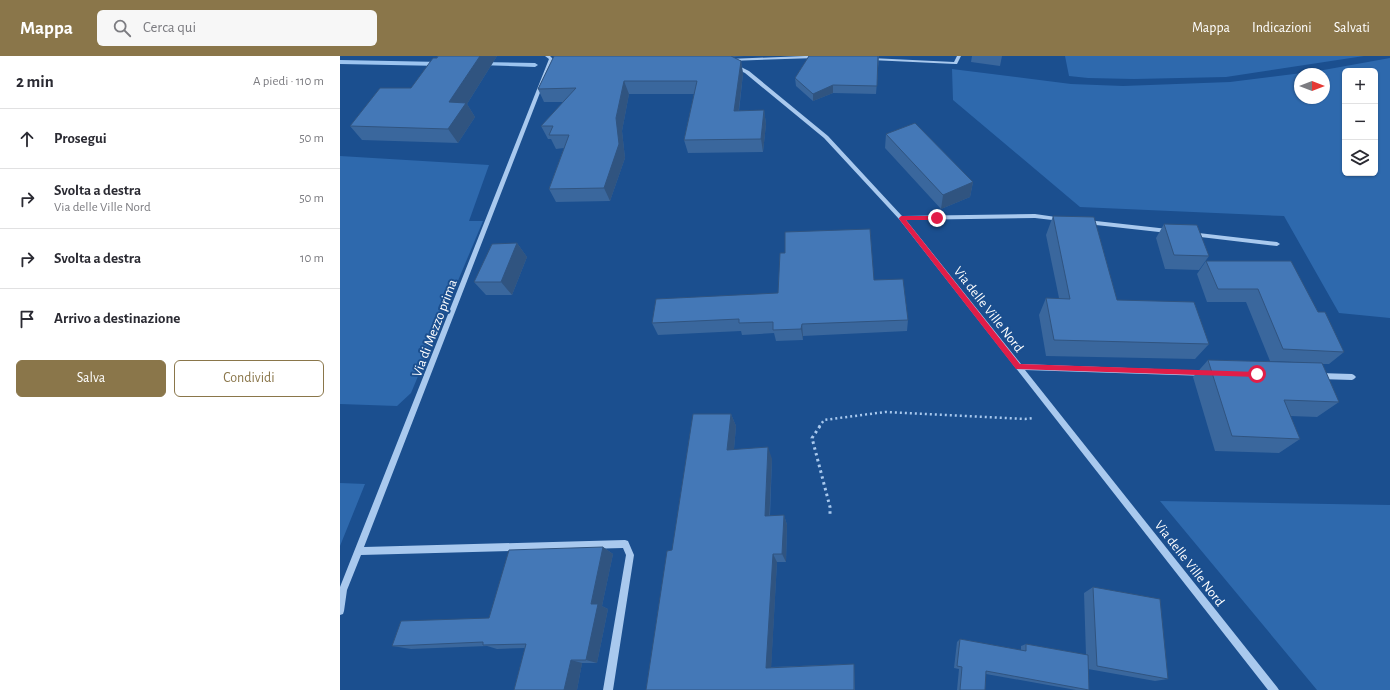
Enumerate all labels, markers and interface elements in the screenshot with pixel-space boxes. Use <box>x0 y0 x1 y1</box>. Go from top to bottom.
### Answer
search box <box>97 10 377 46</box>
icon: search <box>111 17 133 39</box>
text: Mappa <box>20 19 73 38</box>
text: Cerca qui <box>143 20 196 35</box>
text: Mappa <box>1192 21 1230 35</box>
text: Indicazioni <box>1252 21 1312 35</box>
text: Salvati <box>1334 21 1370 35</box>
north arrow <box>1294 68 1330 104</box>
map controls <box>1342 68 1378 176</box>
button: + <box>1342 68 1378 104</box>
text: 2 min <box>16 73 54 90</box>
text: A piedi · 110 m <box>253 75 324 88</box>
button: − <box>1342 104 1378 140</box>
icon: ahead <box>16 128 38 150</box>
text: Prosegui <box>54 131 107 146</box>
text: 50 m <box>299 132 324 145</box>
button: layers <box>1342 140 1378 176</box>
text: Svolta a destra <box>54 183 141 198</box>
icon: right <box>16 188 38 210</box>
text: 50 m <box>299 192 324 205</box>
text: Via delle Ville Nord <box>54 201 151 214</box>
route end <box>928 209 946 227</box>
icon: right <box>16 248 38 270</box>
text: Svolta a destra <box>54 251 141 266</box>
text: 10 m <box>300 252 324 265</box>
street label: Via delle Ville Nord <box>951 264 1026 355</box>
street label: Via di Mezzo prima <box>410 277 460 379</box>
icon: arrive <box>16 308 38 330</box>
text: Arrivo a destinazione <box>54 311 180 326</box>
button: Salva <box>16 360 166 397</box>
button: Condividi <box>174 360 324 397</box>
route start <box>1248 365 1266 383</box>
street label: Via delle Ville Nord <box>1152 518 1227 609</box>

